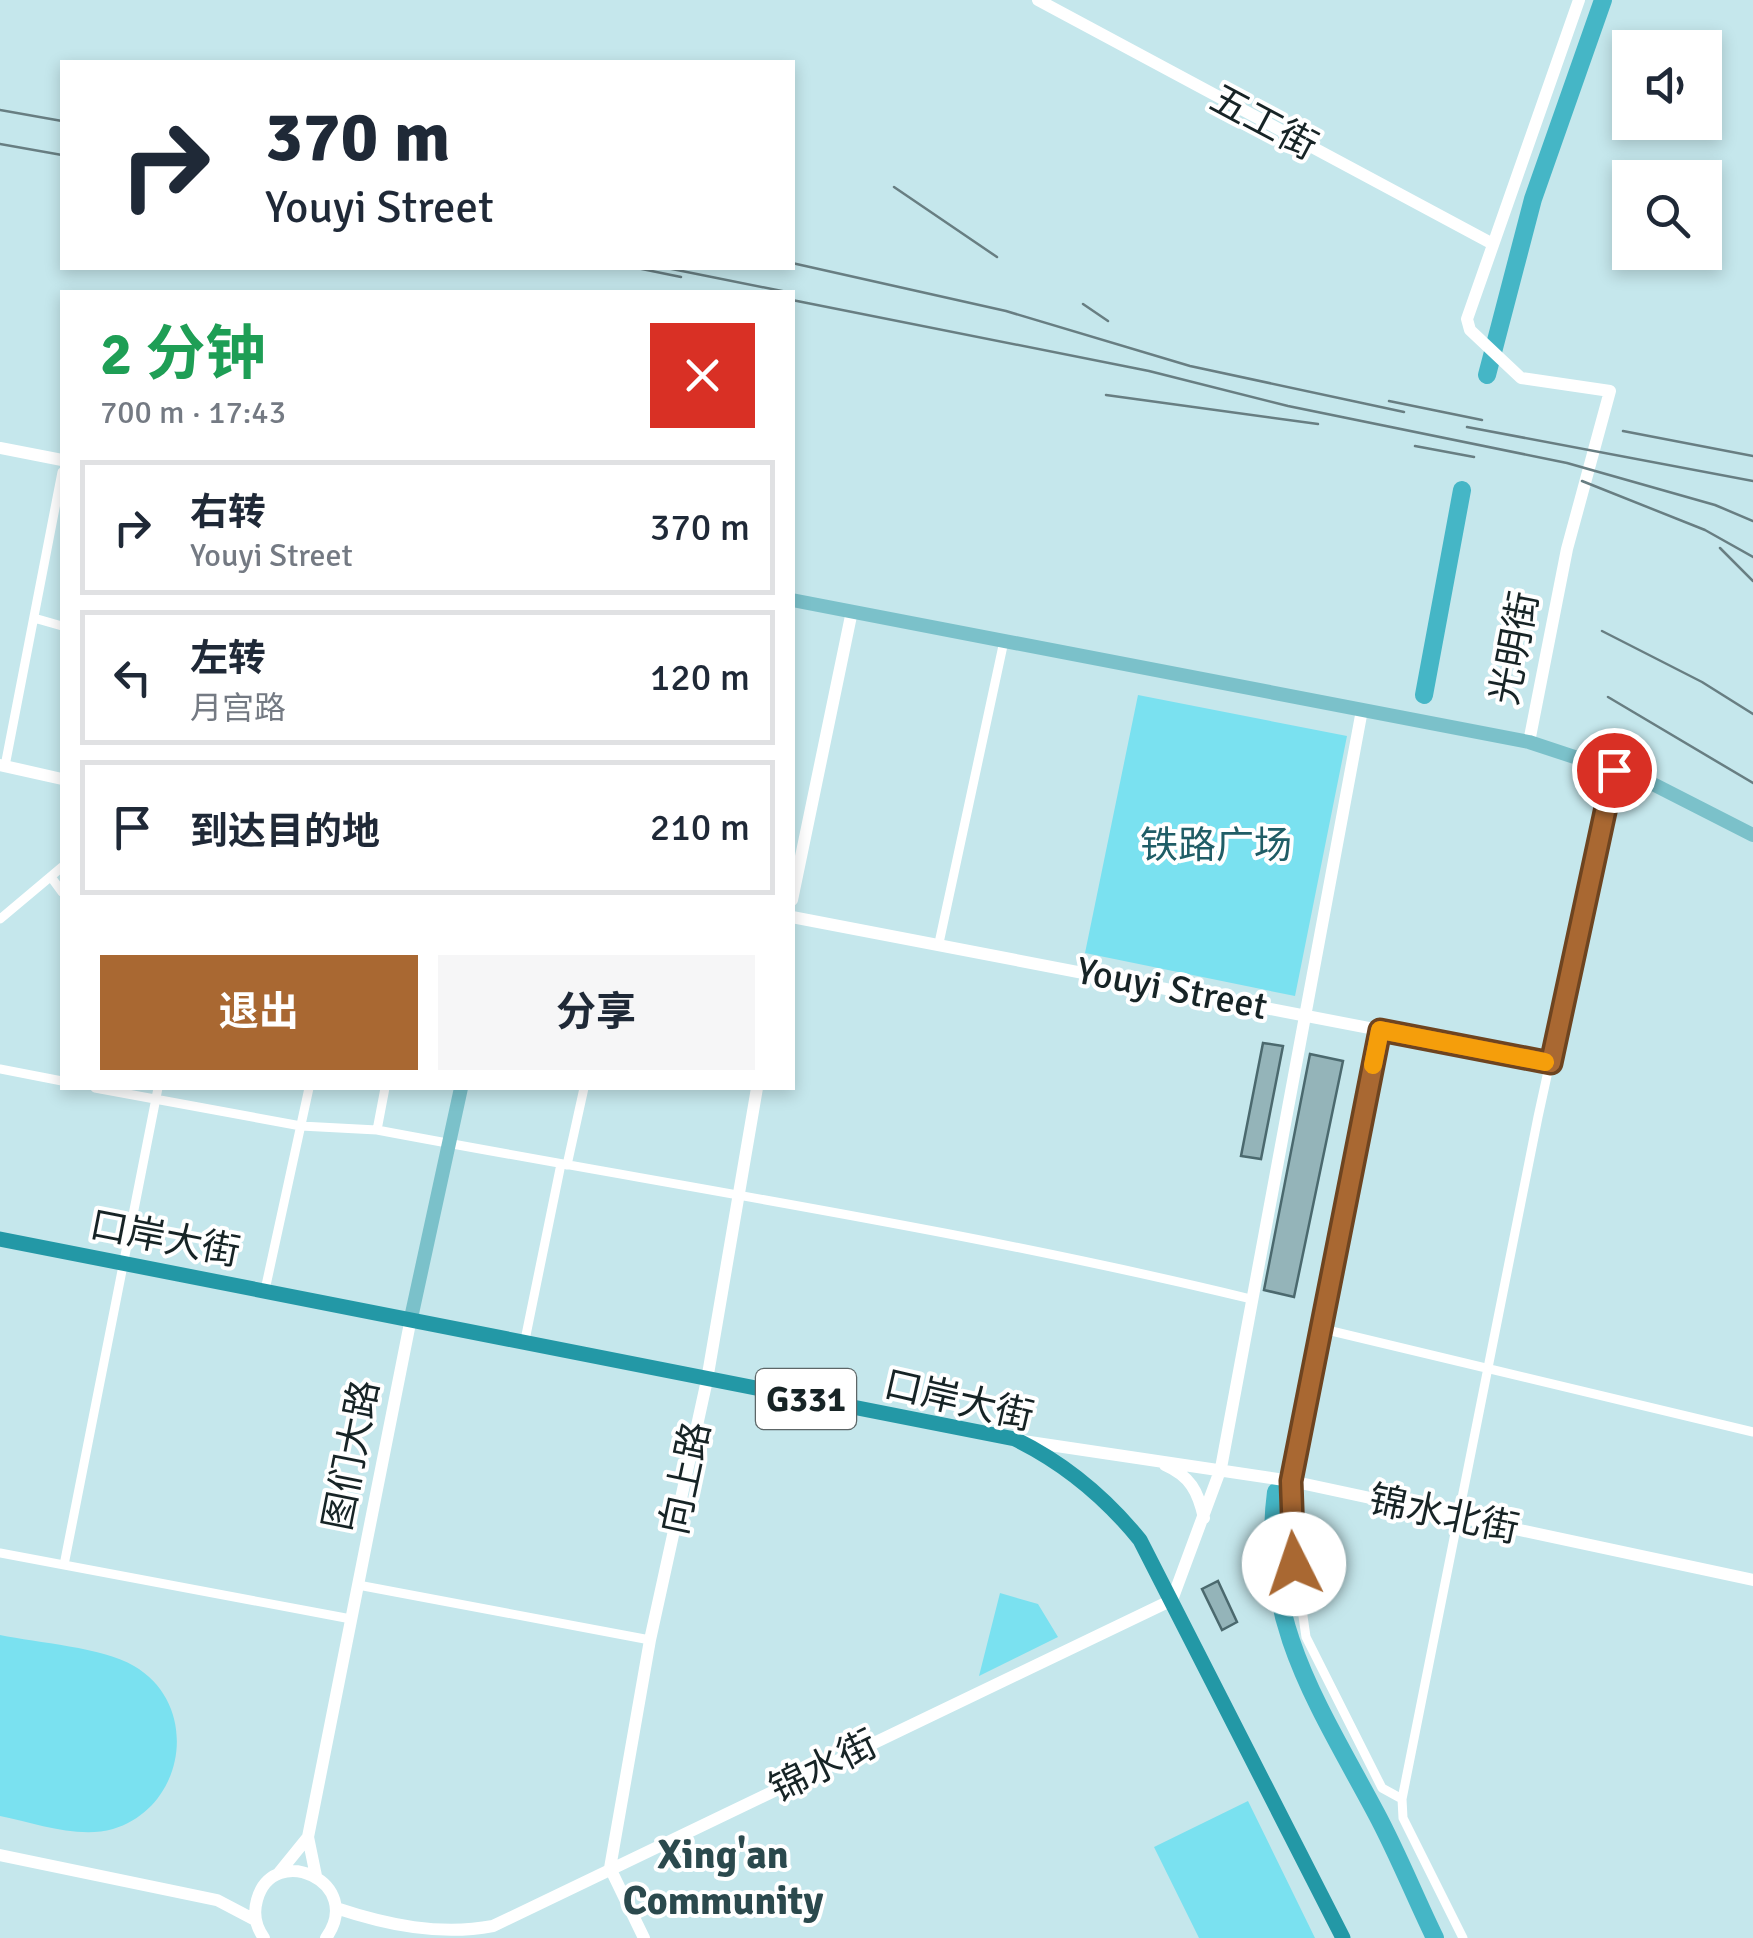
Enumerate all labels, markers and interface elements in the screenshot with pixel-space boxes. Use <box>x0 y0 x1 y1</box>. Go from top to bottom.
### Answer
map controls <box>1612 30 1722 270</box>
button: sound <box>1612 30 1722 140</box>
street label: 五工街 <box>1202 75 1325 170</box>
text: 370 m <box>265 94 450 180</box>
icon: right <box>100 100 230 230</box>
button: search <box>1612 160 1722 270</box>
text: Youyi Street <box>265 180 494 235</box>
text: 2 分钟 <box>100 318 266 392</box>
button: close <box>650 323 755 428</box>
text: 700 m · 17:43 <box>100 393 286 432</box>
text: 右转 <box>190 489 266 536</box>
icon: right <box>105 500 160 555</box>
text: 370 m <box>650 504 750 551</box>
text: Youyi Street <box>190 536 353 575</box>
street label: 光明街 <box>1481 588 1548 709</box>
text: 左转 <box>190 635 266 682</box>
icon: left <box>105 650 160 705</box>
text: 120 m <box>650 654 750 701</box>
text: 月宫路 <box>190 689 286 728</box>
pin <box>1572 728 1657 813</box>
icon: arrive <box>1587 743 1642 798</box>
icon: arrive <box>105 800 160 855</box>
text: 210 m <box>650 804 750 851</box>
text: 到达目的地 <box>190 808 380 855</box>
park label: 铁路广场 <box>1140 822 1292 869</box>
street label: Youyi Street <box>1073 947 1271 1030</box>
button: 退出 <box>100 955 418 1070</box>
button: 分享 <box>438 955 755 1070</box>
street label: 口岸大街 <box>86 1201 244 1276</box>
street label: 口岸大街 <box>880 1360 1038 1440</box>
road number: G331 <box>756 1369 856 1429</box>
street label: 图们大路 <box>314 1376 389 1534</box>
street label: 向上路 <box>651 1417 720 1539</box>
street label: 锦水北街 <box>1365 1476 1523 1553</box>
position arrow <box>1242 1512 1346 1616</box>
street label: 锦水街 <box>762 1720 885 1813</box>
district label: Xing'an Community <box>623 1830 823 1926</box>

